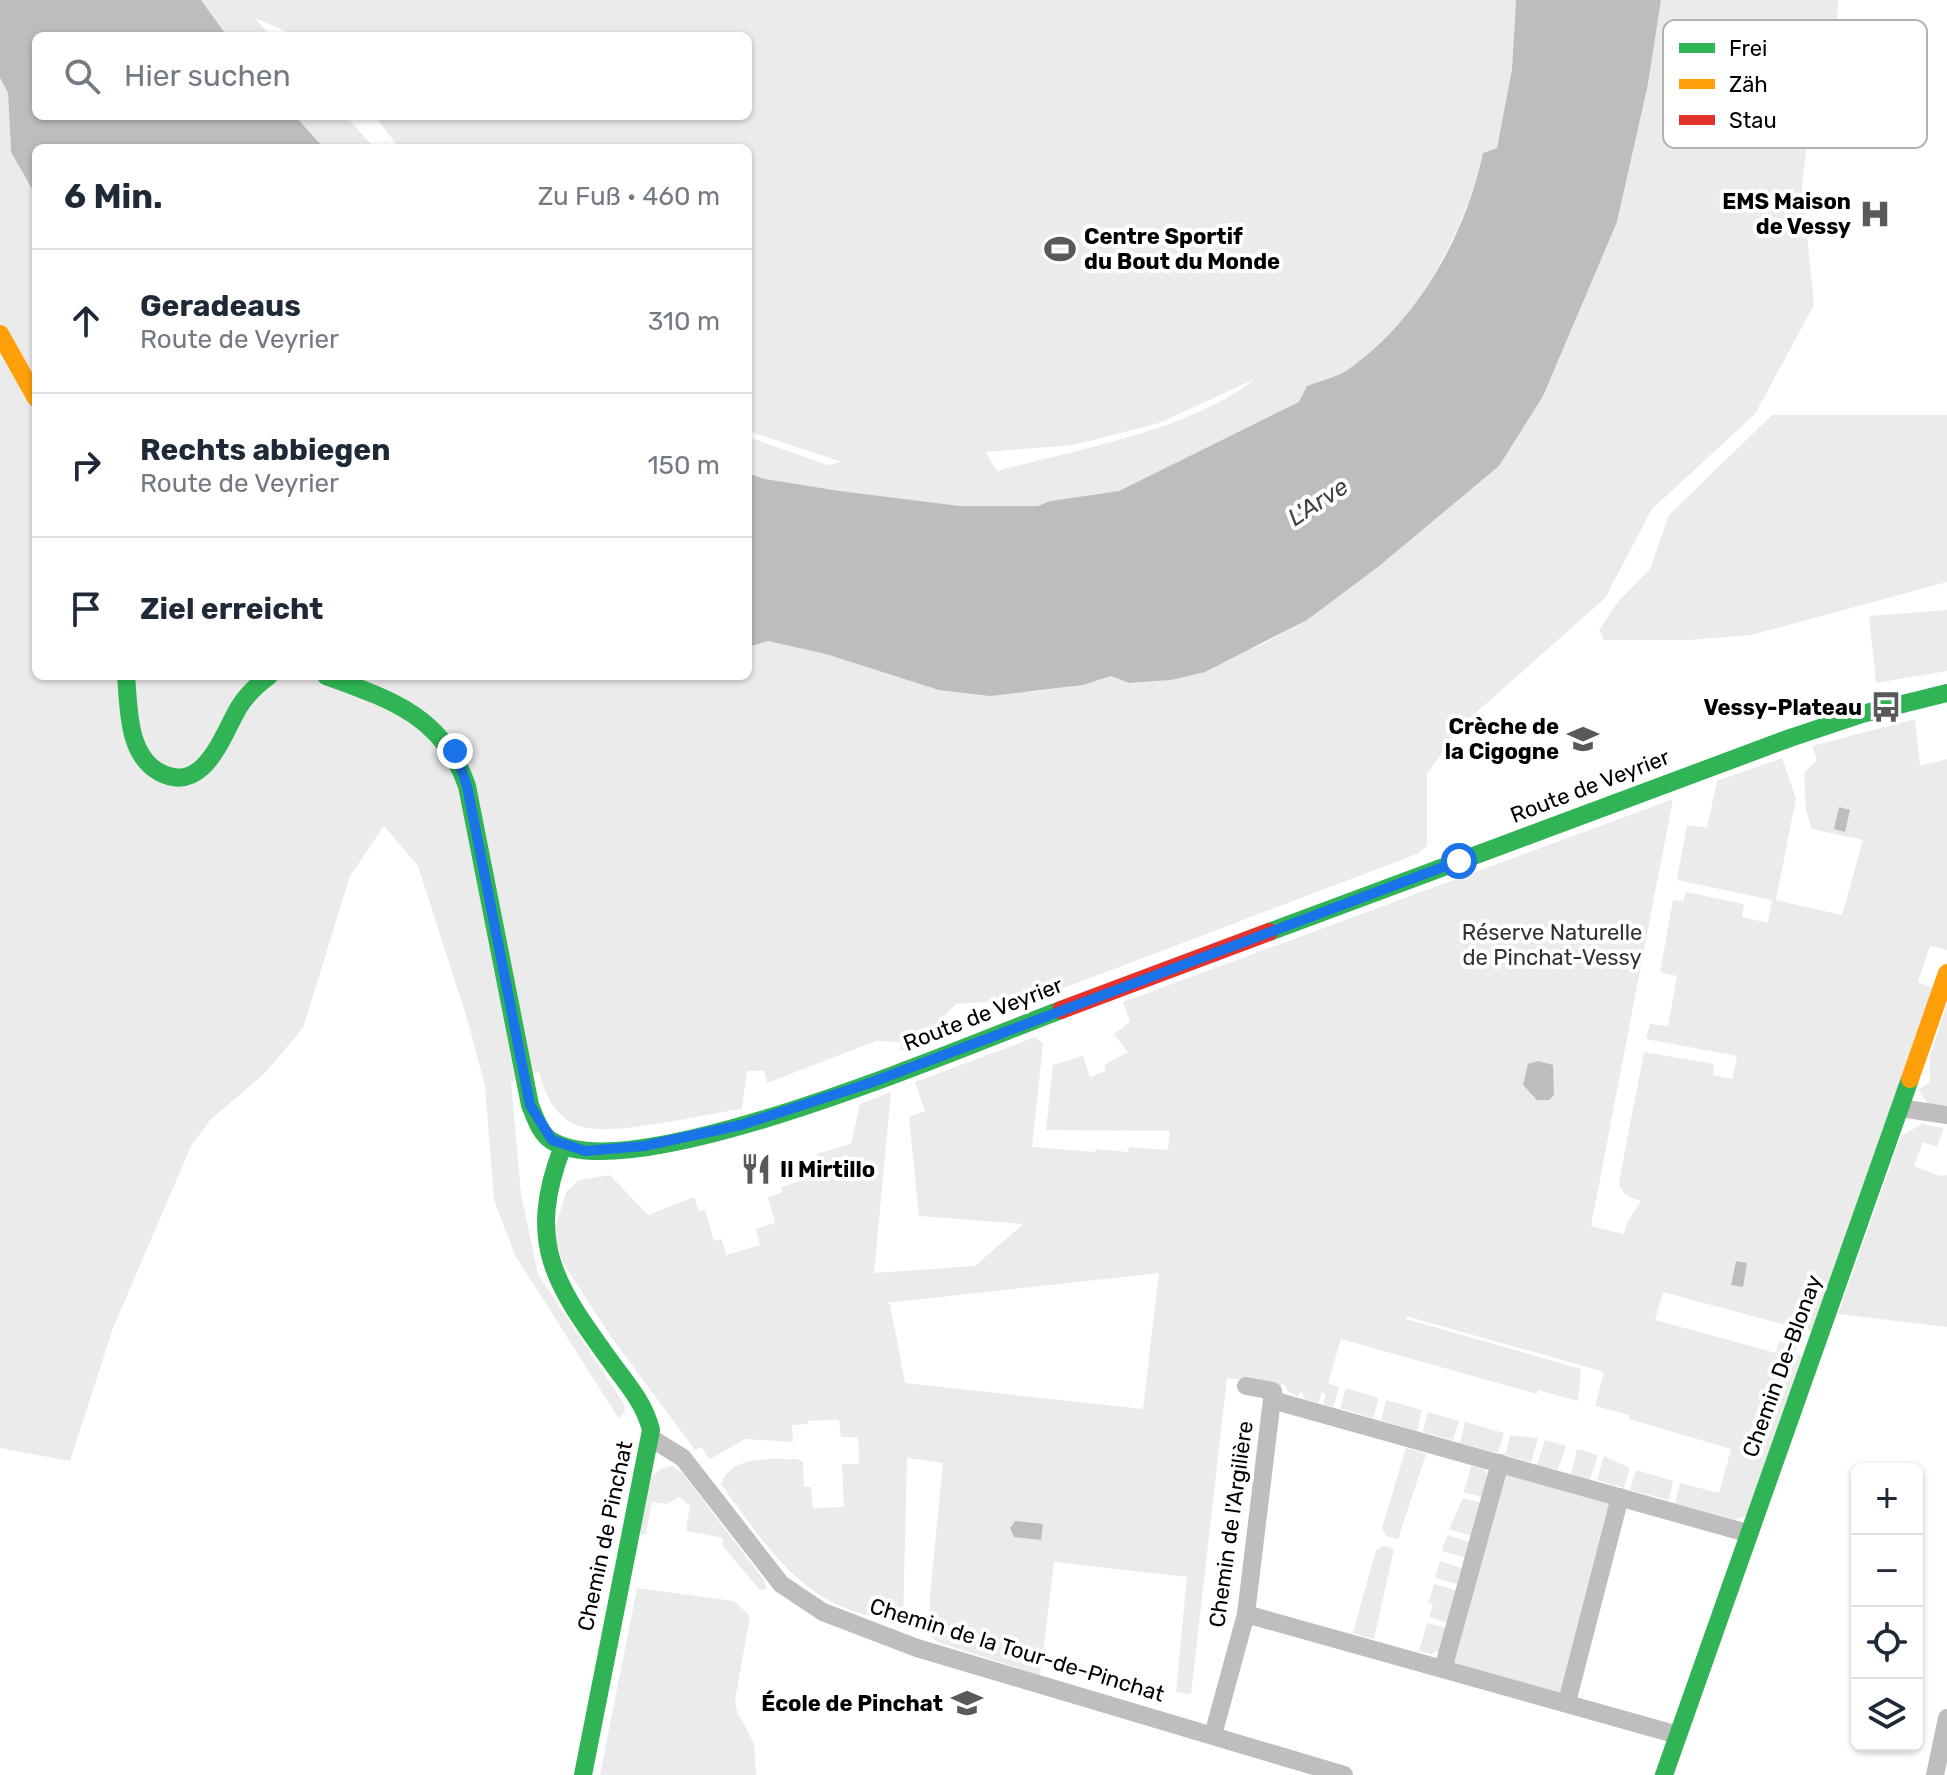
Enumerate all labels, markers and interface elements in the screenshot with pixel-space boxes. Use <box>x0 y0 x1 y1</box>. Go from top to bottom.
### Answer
legend <box>1663 20 1927 148</box>
search box <box>32 32 752 120</box>
text: Frei <box>1729 35 1767 62</box>
icon: search <box>60 54 104 98</box>
text: Hier suchen <box>124 58 291 94</box>
text: Zäh <box>1729 71 1768 98</box>
text: Stau <box>1729 107 1777 134</box>
text: 6 Min. <box>64 176 163 217</box>
text: Zu Fuß · 460 m <box>538 181 720 212</box>
place label: EMS Maison de Vessy <box>1722 188 1851 240</box>
hospital icon: EMS Maison de Vessy <box>1858 197 1892 231</box>
place label: Centre Sportif du Bout du Monde <box>1084 223 1280 275</box>
sports icon: Centre Sportif du Bout du Monde <box>1043 232 1077 266</box>
text: Geradeaus <box>140 288 301 324</box>
icon: ahead <box>64 299 108 343</box>
text: 310 m <box>648 306 720 337</box>
text: Route de Veyrier <box>140 324 339 355</box>
text: Rechts abbiegen <box>140 432 390 468</box>
icon: right <box>64 443 108 487</box>
text: 150 m <box>647 450 720 481</box>
text: Route de Veyrier <box>140 468 339 499</box>
water label: L'Arve <box>1283 472 1353 532</box>
icon: arrive <box>64 587 108 631</box>
text: Ziel erreicht <box>140 591 323 627</box>
bus stop icon: Vessy-Plateau <box>1869 690 1903 724</box>
place label: Vessy-Plateau <box>1703 694 1862 721</box>
place label: Crèche de la Cigogne <box>1445 713 1559 765</box>
school or university icon: Crèche de la Cigogne <box>1566 722 1600 756</box>
route end <box>437 733 473 769</box>
street label: Route de Veyrier <box>1507 743 1674 829</box>
route start <box>1441 843 1477 879</box>
park label: Réserve Naturelle de Pinchat-Vessy <box>1462 919 1642 971</box>
street label: Route de Veyrier <box>900 971 1067 1057</box>
restaurant icon: Il Mirtillo <box>739 1152 773 1186</box>
place label: Il Mirtillo <box>780 1156 875 1183</box>
street label: Chemin De-Blonay <box>1736 1271 1828 1461</box>
street label: Chemin de l'Argilière <box>1203 1419 1259 1629</box>
street label: Chemin de Pinchat <box>572 1438 638 1634</box>
map controls <box>1851 1463 1923 1751</box>
button: + <box>1851 1463 1923 1535</box>
button: − <box>1851 1535 1923 1607</box>
street label: Chemin de la Tour-de-Pinchat <box>866 1592 1168 1708</box>
button: locate <box>1851 1607 1923 1679</box>
button: layers <box>1851 1679 1923 1751</box>
school or university icon: École de Pinchat <box>950 1686 984 1720</box>
place label: École de Pinchat <box>761 1690 943 1717</box>

